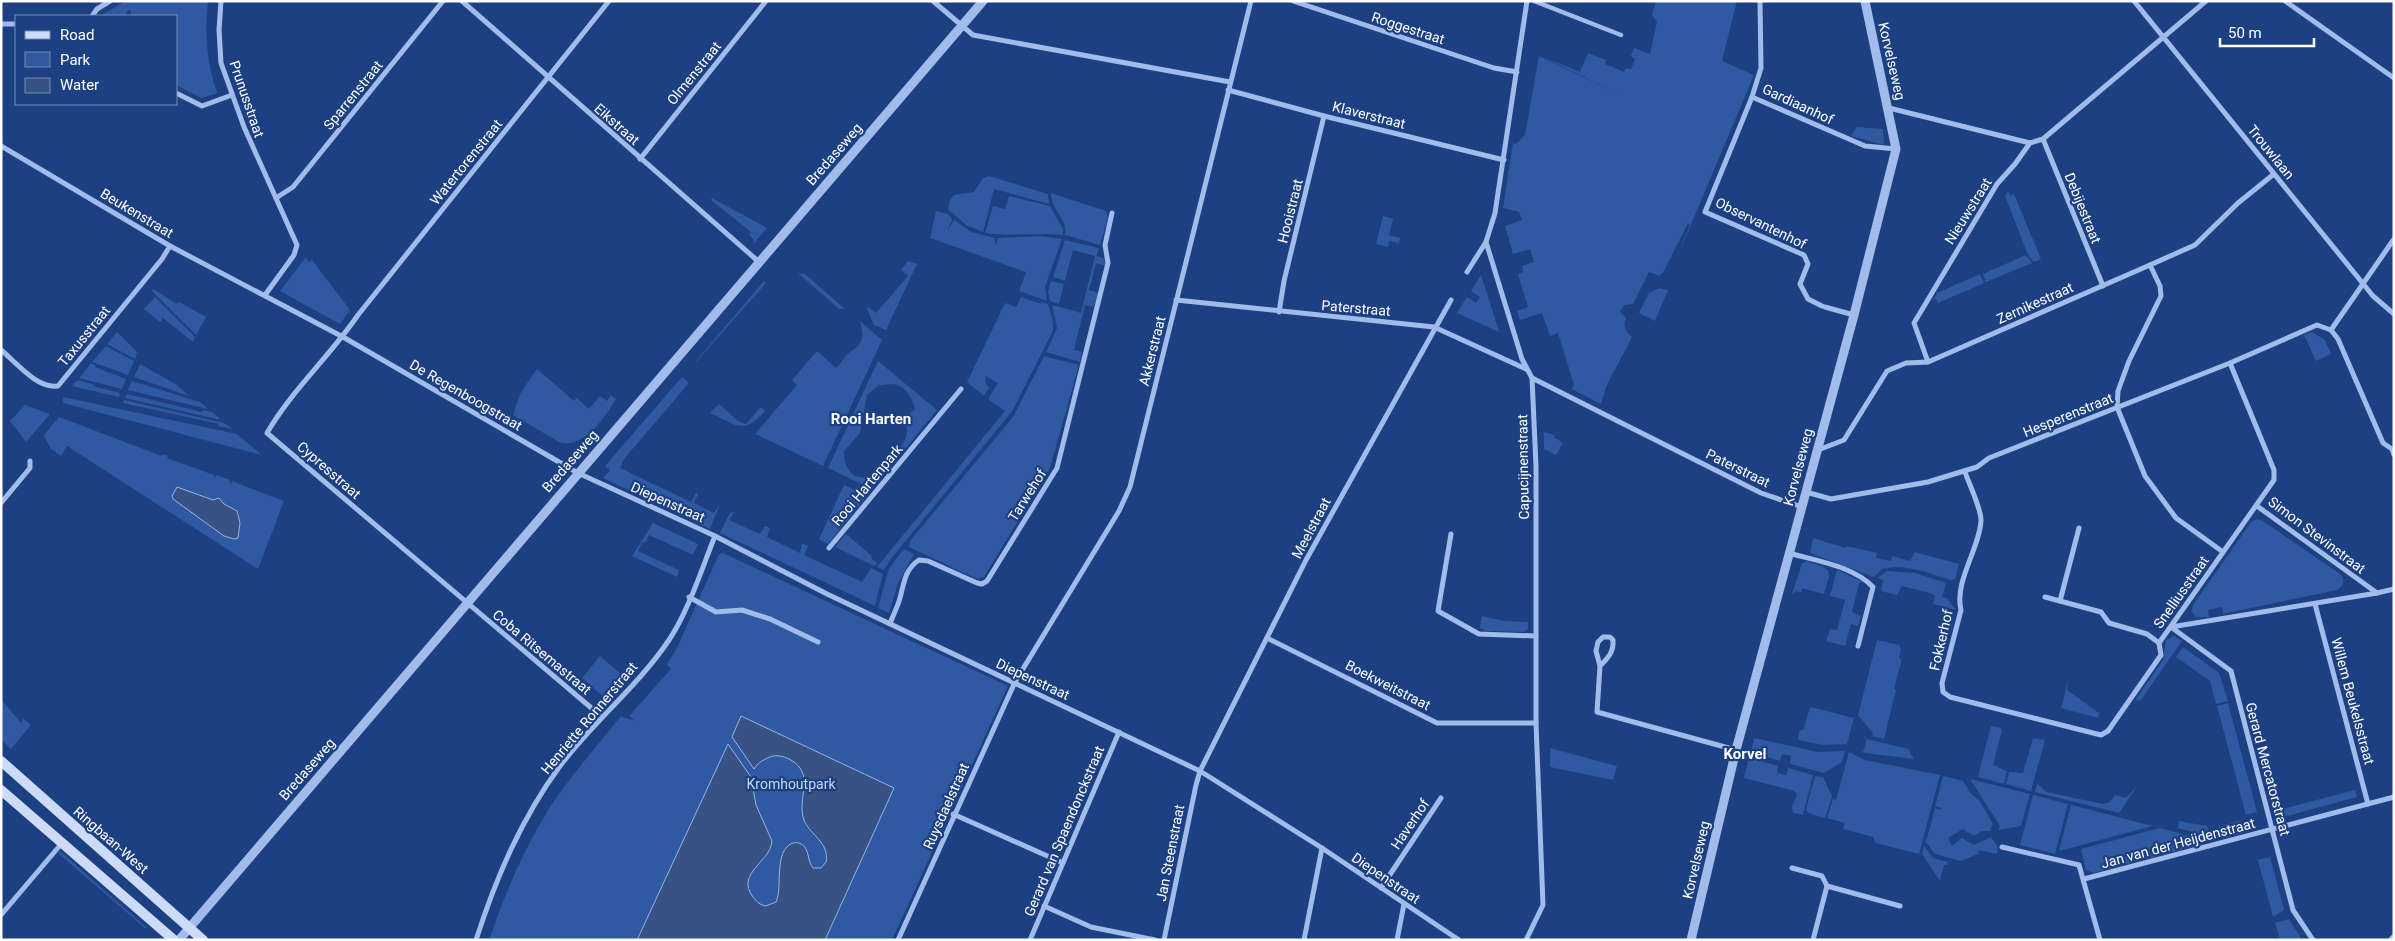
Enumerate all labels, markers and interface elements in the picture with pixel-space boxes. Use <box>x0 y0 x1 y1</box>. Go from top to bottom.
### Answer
street label: Roggestraat <box>1369 9 1447 47</box>
legend <box>15 15 178 105</box>
scale bar <box>2220 15 2314 47</box>
street label: Korvelseweg <box>1875 20 1909 102</box>
text: 50 m <box>2228 24 2262 42</box>
text: Road <box>60 26 94 44</box>
street label: Olmenstraat <box>664 38 725 108</box>
text: Park <box>60 51 91 69</box>
street label: Sparrenstraat <box>320 57 386 133</box>
street label: Prunusstraat <box>226 59 268 140</box>
text: Water <box>60 76 99 94</box>
street label: Gardiaanhof <box>1760 81 1836 127</box>
street label: Klaverstraat <box>1331 98 1408 132</box>
street label: Eikstraat <box>591 100 643 148</box>
street label: Watertorenstraat <box>427 116 506 208</box>
street label: Bredaseweg <box>803 120 865 188</box>
street label: Trouwlaan <box>2244 122 2298 182</box>
street label: Debijestraat <box>2062 170 2105 246</box>
street label: Nieuwstraat <box>1941 175 1995 247</box>
street label: Hooistraat <box>1274 177 1306 245</box>
street label: Beukenstraat <box>98 185 177 241</box>
street label: Observantenhof <box>1713 194 1809 252</box>
street label: Zernikestraat <box>1994 279 2076 327</box>
street label: Paterstraat <box>1321 297 1392 319</box>
street label: Taxusstraat <box>55 302 114 369</box>
street label: Akkerstraat <box>1136 314 1169 388</box>
street label: De Regenboogstraat <box>407 356 525 434</box>
street label: Hesperenstraat <box>2021 389 2116 440</box>
district label: Rooi Harten <box>831 410 911 428</box>
street label: Capucijnenstraat <box>1514 414 1532 520</box>
street label: Bredaseweg <box>539 427 601 495</box>
street label: Korvelseweg <box>1780 427 1816 507</box>
street label: Cypresstraat <box>294 438 364 502</box>
street label: Rooi Hartenpark <box>828 440 906 529</box>
street label: Paterstraat <box>1703 446 1773 491</box>
street label: Tarwehof <box>1005 466 1049 524</box>
street label: Diepenstraat <box>629 479 708 526</box>
street label: Simon Stevinstraat <box>2265 493 2369 577</box>
street label: Meelstraat <box>1288 494 1334 561</box>
street label: Snelliusstraat <box>2150 552 2212 631</box>
street label: Coba Ritsemastraat <box>490 606 595 698</box>
street label: Fokkerhof <box>1926 608 1956 672</box>
street label: Willem Beukelsstraat <box>2328 636 2378 767</box>
street label: Diepenstraat <box>994 655 1073 703</box>
street label: Boekweitstraat <box>1343 657 1434 713</box>
street label: Henriette Ronnerstraat <box>538 658 641 777</box>
street label: Gerard Mercatorstraat <box>2242 701 2294 838</box>
street label: Bredaseweg <box>276 735 338 803</box>
street label: Gerard van Spaendonckstraat <box>1021 743 1107 919</box>
district label: Korvel <box>1723 745 1767 763</box>
street label: Ruysdaelstraat <box>920 760 972 852</box>
park label: Kromhoutpark <box>747 776 836 792</box>
street label: Haverhof <box>1387 796 1433 852</box>
street label: Ringbaan-West <box>70 803 152 877</box>
street label: Jan Steenstraat <box>1153 803 1187 903</box>
street label: Jan van der Heijdenstraat <box>2099 815 2257 871</box>
street label: Korvelseweg <box>1679 819 1713 901</box>
street label: Diepenstraat <box>1349 849 1424 907</box>

